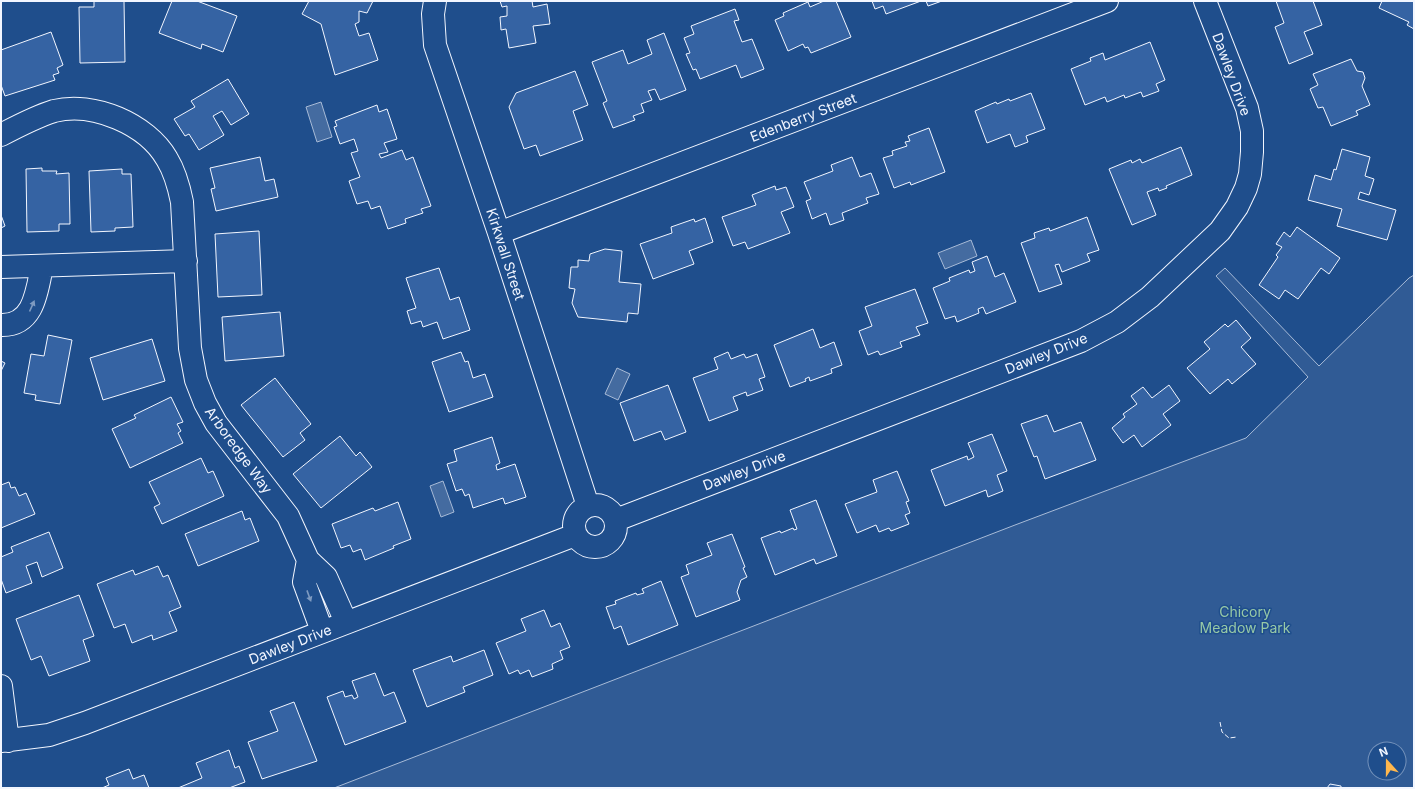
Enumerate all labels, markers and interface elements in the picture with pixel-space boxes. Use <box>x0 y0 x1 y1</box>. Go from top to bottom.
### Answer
street label: Dawley Drive <box>1209 30 1255 118</box>
street label: Edenberry Street <box>747 89 859 145</box>
street label: Kirkwall Street <box>483 206 529 303</box>
one-way arrow <box>29 300 35 312</box>
street label: Dawley Drive <box>1002 329 1090 377</box>
street label: Arboredge Way <box>202 403 276 497</box>
street label: Dawley Drive <box>700 446 788 494</box>
one-way arrow <box>307 591 313 603</box>
park label: Chicory Meadow Park <box>1200 603 1291 636</box>
street label: Dawley Drive <box>246 620 334 668</box>
north arrow <box>1367 741 1407 781</box>
text: N <box>1377 744 1390 760</box>

